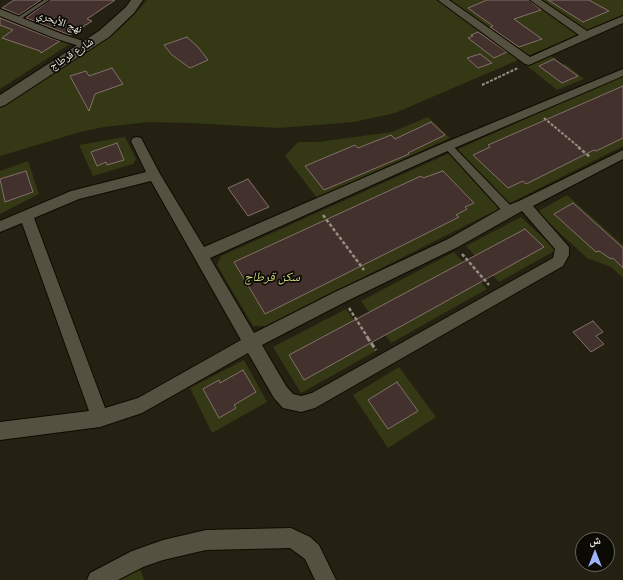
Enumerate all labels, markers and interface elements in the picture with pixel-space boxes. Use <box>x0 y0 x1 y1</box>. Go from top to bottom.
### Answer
street label: نهج الأبحري <box>35 9 83 37</box>
street label: شارع قرطاج <box>48 36 96 74</box>
park label: سكن قرطاج <box>244 270 300 286</box>
north arrow <box>575 532 615 572</box>
text: ش <box>589 532 601 549</box>

